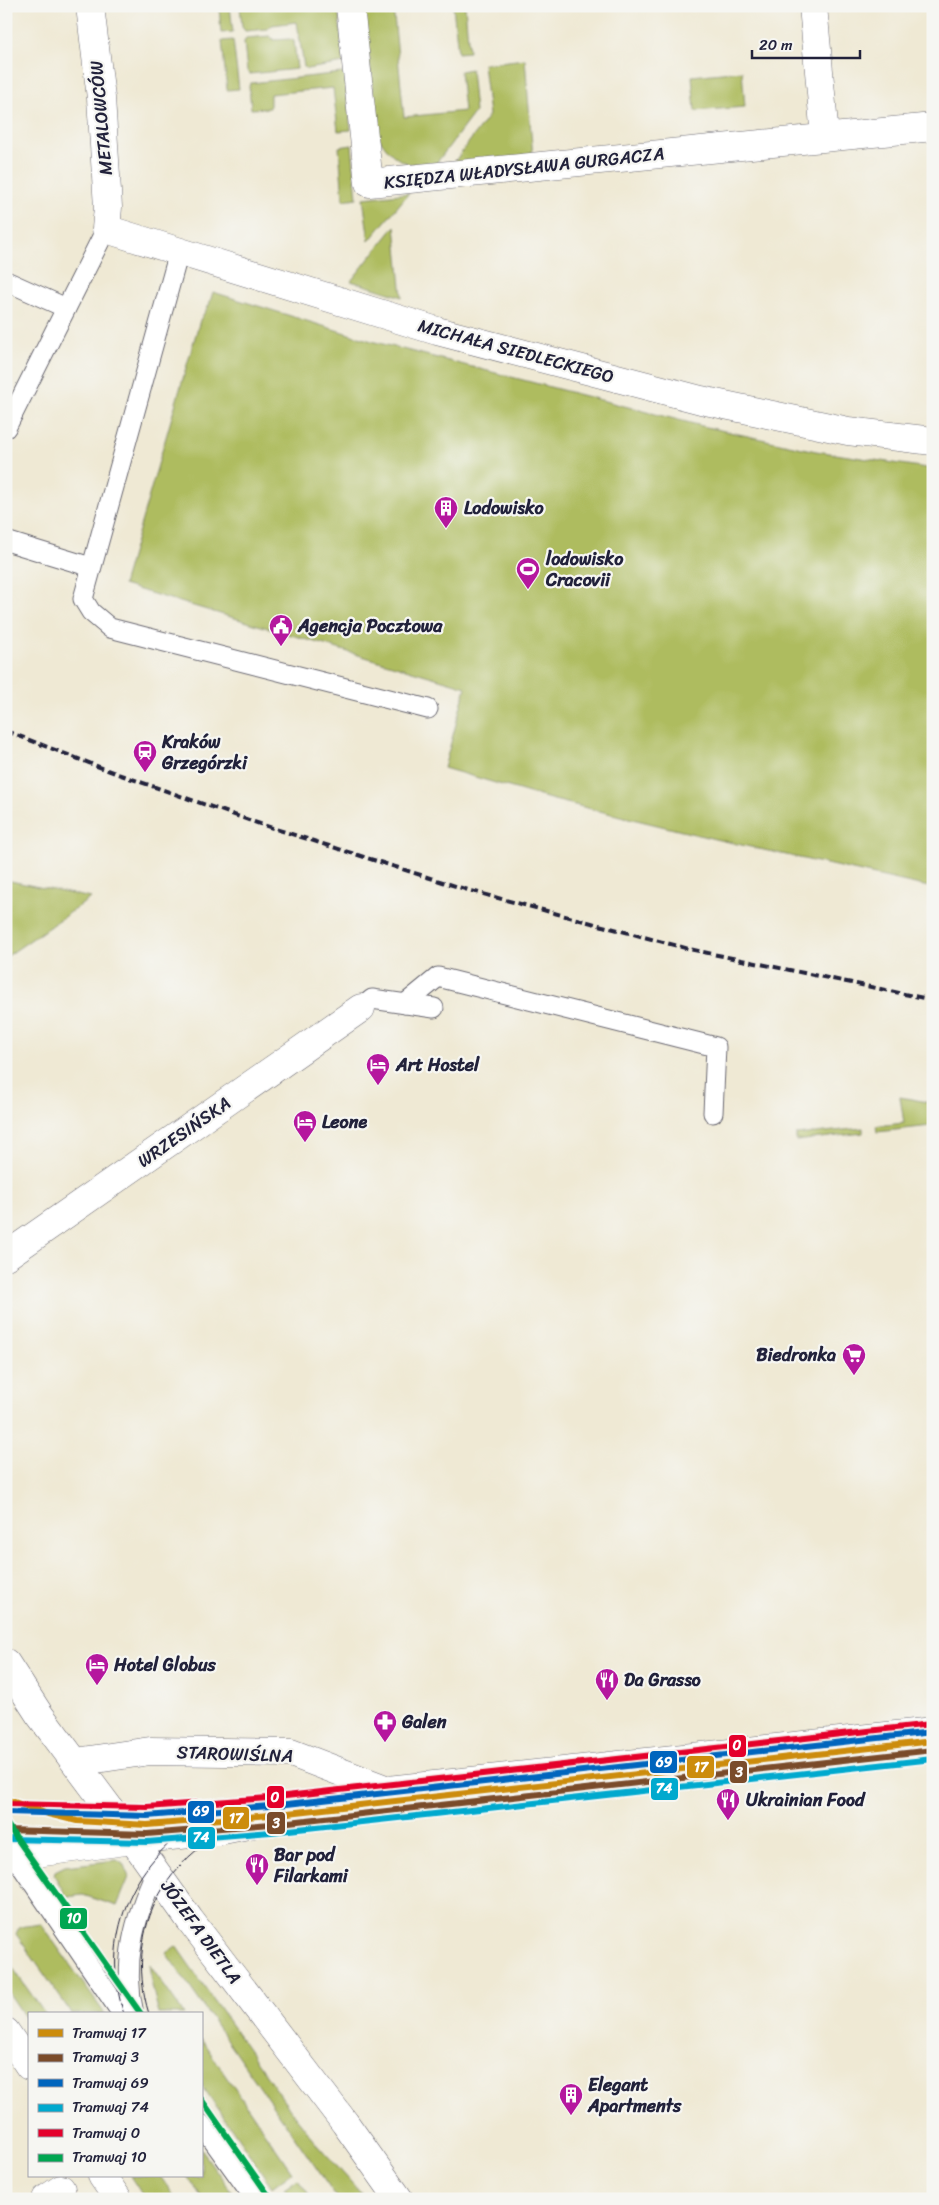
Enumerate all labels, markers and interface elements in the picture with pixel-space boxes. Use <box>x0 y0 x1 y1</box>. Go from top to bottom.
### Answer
scale bar <box>752 28 859 60</box>
text: 20 m <box>759 32 793 58</box>
street label: METALOWCÓW <box>80 59 122 177</box>
street label: KSIĘDZA WŁADYSŁAWA GURGACZA <box>382 137 666 199</box>
street label: MICHAŁA SIEDLECKIEGO <box>414 309 618 393</box>
place label: Lodowisko <box>464 492 544 524</box>
building icon: Lodowisko <box>433 495 459 529</box>
place label: lodowisko Cracovii <box>545 543 624 596</box>
sports icon: lodowisko Cracovii <box>515 556 541 590</box>
place label: Agencja Pocztowa <box>297 610 443 642</box>
public building icon: Agencja Pocztowa <box>268 613 294 647</box>
place label: Kraków Grzegórzki <box>161 726 248 779</box>
station icon: Kraków Grzegórzki <box>132 739 158 773</box>
place label: Art Hostel <box>395 1049 480 1081</box>
hotel icon: Art Hostel <box>365 1052 391 1086</box>
street label: WRZESIŃSKA <box>130 1088 238 1176</box>
place label: Leone <box>322 1106 367 1138</box>
hotel icon: Leone <box>292 1109 318 1143</box>
place label: Biedronka <box>756 1339 836 1371</box>
supermarket icon: Biedronka <box>841 1342 867 1376</box>
place label: Hotel Globus <box>113 1649 217 1681</box>
hotel icon: Hotel Globus <box>84 1652 110 1686</box>
place label: Da Grasso <box>624 1664 701 1696</box>
restaurant icon: Da Grasso <box>594 1667 620 1701</box>
place label: Galen <box>401 1706 447 1738</box>
pharmacy icon: Galen <box>372 1709 398 1743</box>
text: 0 <box>733 1733 742 1758</box>
line badge: 0 <box>728 1734 747 1758</box>
street label: STAROWIŚLNA <box>176 1736 294 1772</box>
line badge: 69 <box>649 1750 678 1774</box>
text: 69 <box>655 1750 673 1775</box>
line badge: 17 <box>686 1755 715 1779</box>
text: 17 <box>694 1755 709 1780</box>
line badge: 3 <box>729 1760 748 1784</box>
text: 3 <box>734 1760 743 1785</box>
text: 74 <box>656 1776 673 1801</box>
line badge: 74 <box>650 1777 679 1801</box>
place label: Ukrainian Food <box>746 1784 866 1816</box>
line badge: 0 <box>266 1785 285 1809</box>
text: 0 <box>271 1785 280 1810</box>
restaurant icon: Ukrainian Food <box>715 1787 741 1821</box>
text: 69 <box>192 1799 210 1824</box>
line badge: 69 <box>187 1800 215 1824</box>
line badge: 17 <box>222 1806 250 1830</box>
text: 17 <box>229 1806 244 1831</box>
line badge: 3 <box>266 1811 286 1835</box>
text: 3 <box>271 1811 280 1836</box>
text: 74 <box>193 1825 210 1850</box>
line badge: 74 <box>187 1826 216 1850</box>
place label: Bar pod Filarkami <box>273 1839 349 1892</box>
restaurant icon: Bar pod Filarkami <box>244 1852 270 1886</box>
street label: JÓZEFA DIETLA <box>151 1872 250 1991</box>
text: 10 <box>67 1906 82 1931</box>
line badge: 10 <box>59 1907 88 1930</box>
legend <box>28 2012 202 2178</box>
text: Tramwaj 17 <box>72 2020 147 2046</box>
text: Tramwaj 3 <box>72 2044 139 2070</box>
place label: Elegant Apartments <box>587 2069 682 2122</box>
text: Tramwaj 69 <box>72 2070 149 2096</box>
building icon: Elegant Apartments <box>558 2082 584 2116</box>
text: Tramwaj 74 <box>72 2094 149 2120</box>
text: Tramwaj 0 <box>72 2120 140 2146</box>
text: Tramwaj 10 <box>72 2144 147 2170</box>

